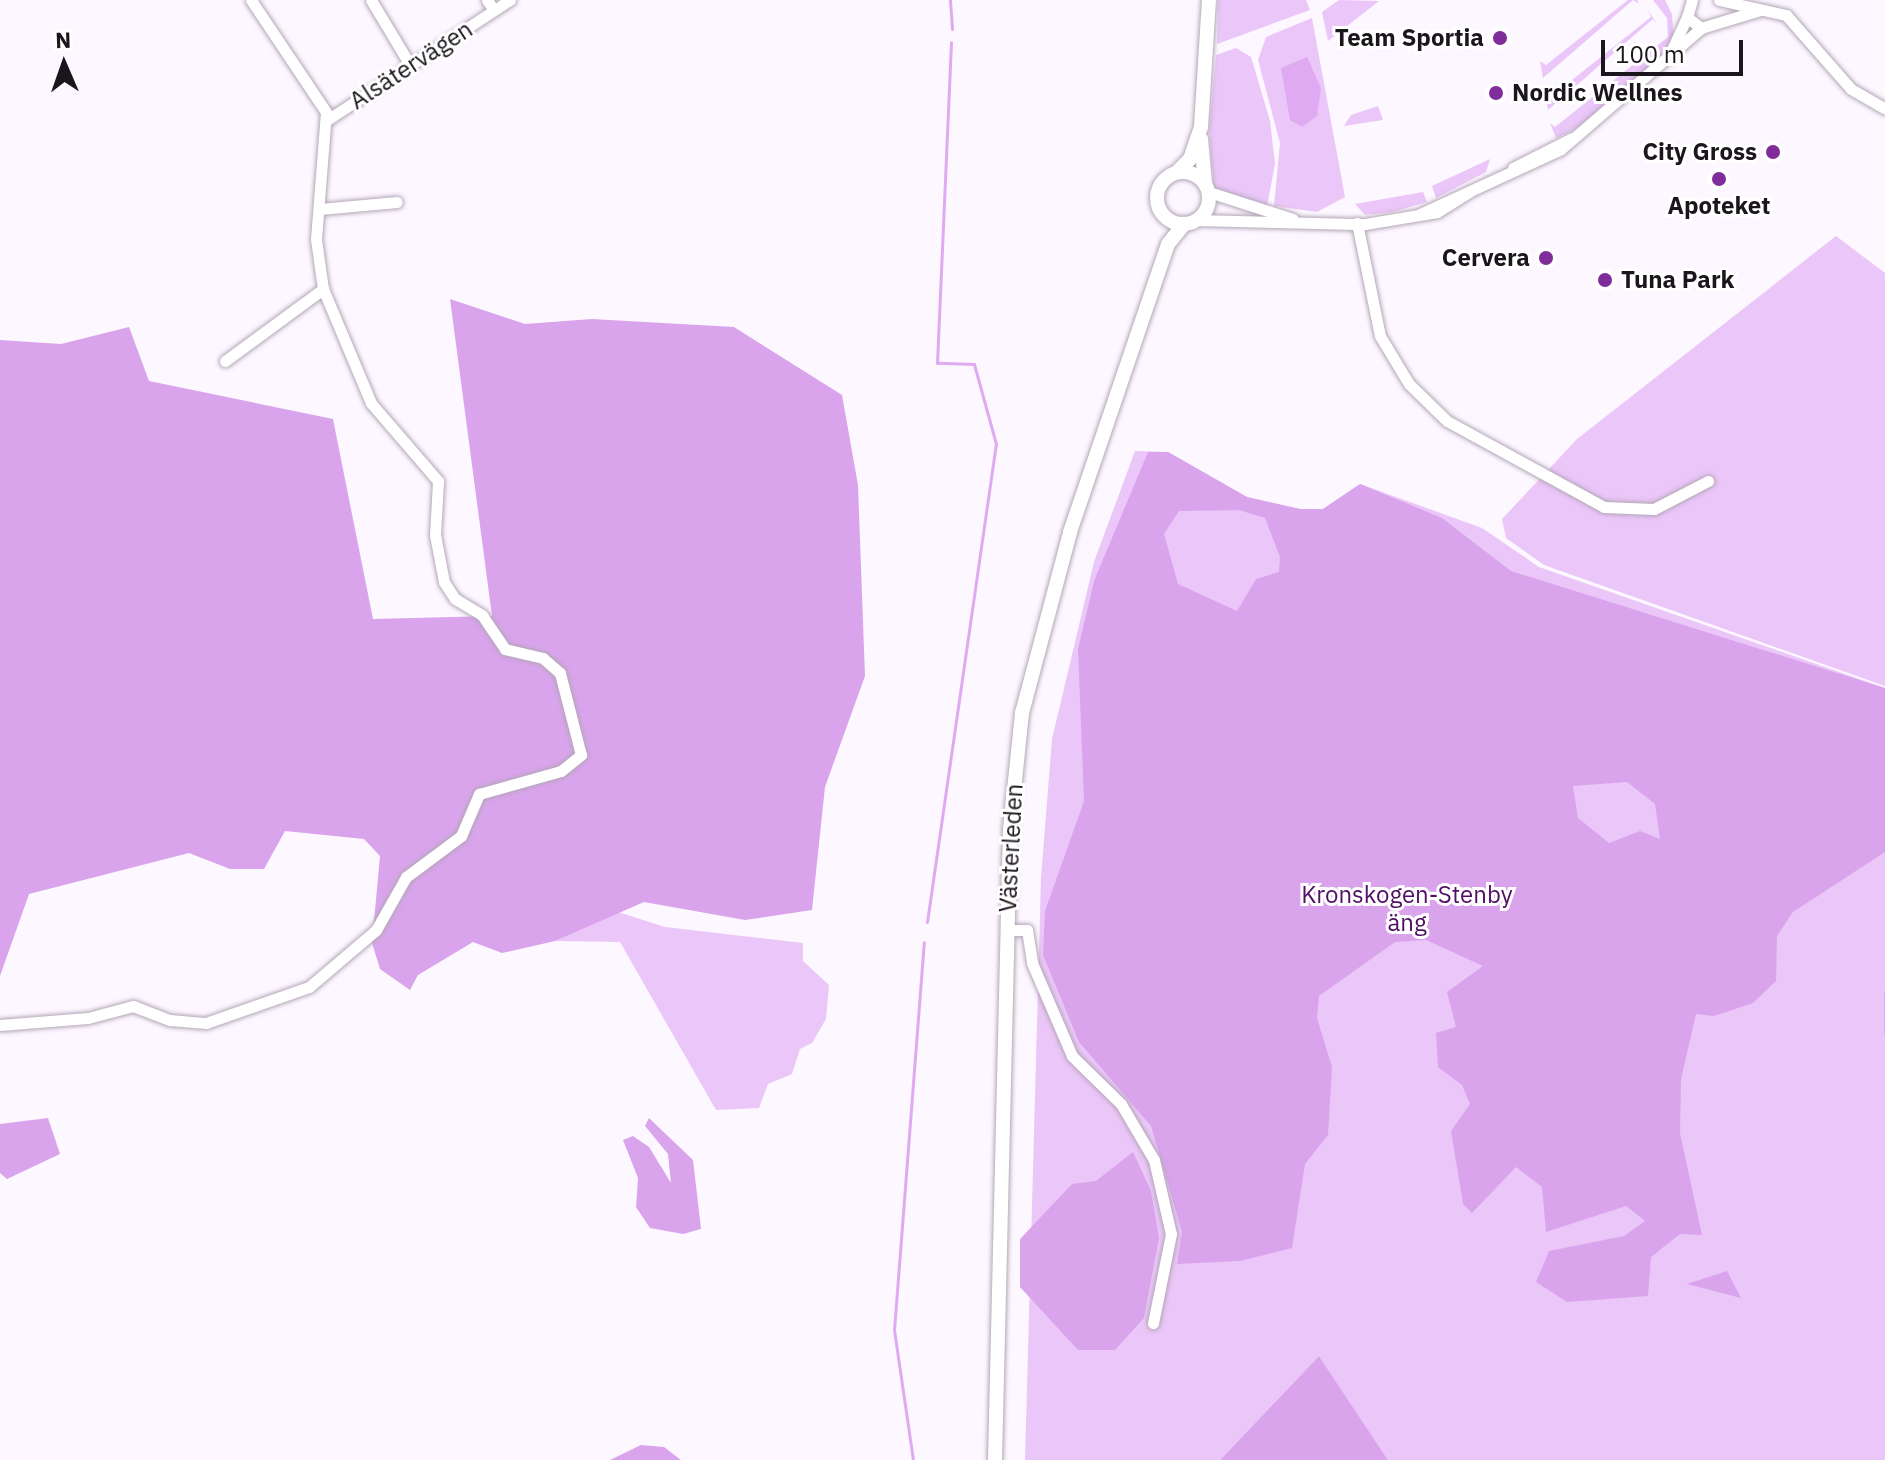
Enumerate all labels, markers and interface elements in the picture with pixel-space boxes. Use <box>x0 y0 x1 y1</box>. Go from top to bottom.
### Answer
street label: Alsätervägen <box>344 15 478 115</box>
north arrow <box>24 24 104 104</box>
place label: Team Sportia <box>1335 24 1484 52</box>
scale bar <box>1605 24 1747 74</box>
text: N <box>55 25 72 54</box>
marker: Team Sportia <box>1491 29 1509 47</box>
text: 100 m <box>1615 38 1685 70</box>
place label: Nordic Wellnes <box>1512 79 1683 107</box>
marker: Nordic Wellnes <box>1487 84 1505 102</box>
place label: City Gross <box>1642 138 1757 166</box>
marker: City Gross <box>1764 143 1782 161</box>
marker: Apoteket <box>1710 170 1728 188</box>
place label: Apoteket <box>1668 192 1770 220</box>
place label: Cervera <box>1442 244 1530 272</box>
marker: Cervera <box>1537 249 1555 267</box>
place label: Tuna Park <box>1621 266 1734 294</box>
marker: Tuna Park <box>1596 271 1614 289</box>
street label: Västerleden <box>993 783 1029 913</box>
park label: Kronskogen-Stenby äng <box>1301 881 1513 937</box>

